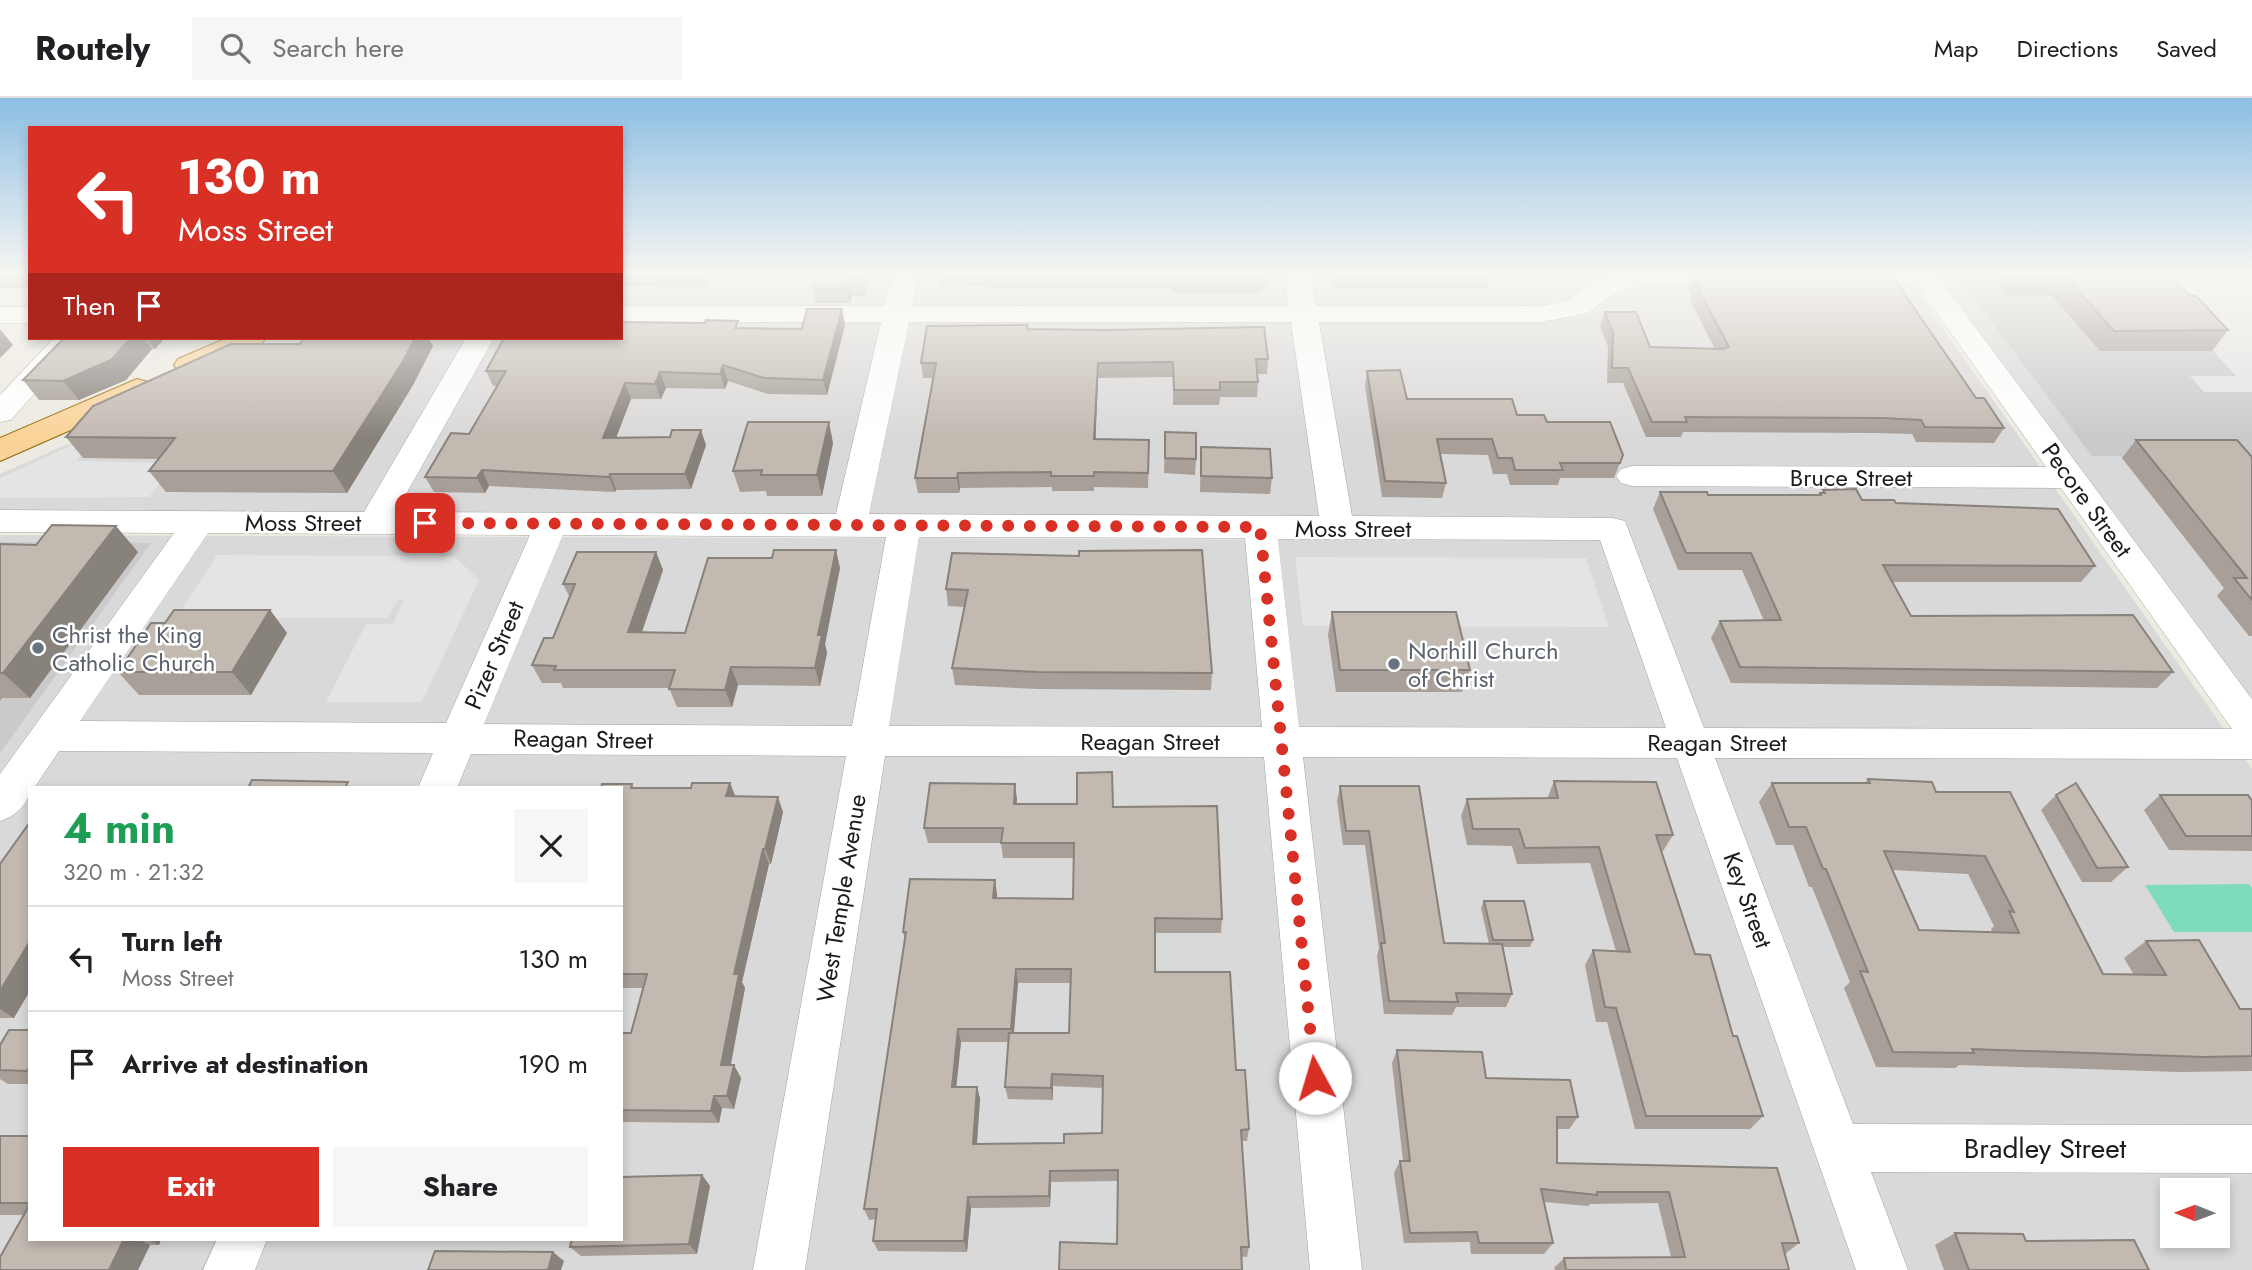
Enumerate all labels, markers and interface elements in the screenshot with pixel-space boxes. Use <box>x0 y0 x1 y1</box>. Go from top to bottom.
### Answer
search box <box>192 17 682 80</box>
text: Routely <box>35 25 150 72</box>
icon: search <box>216 29 254 67</box>
text: Search here <box>272 29 404 67</box>
text: Map <box>1934 31 1979 66</box>
text: Directions <box>2017 31 2118 66</box>
text: Saved <box>2156 31 2217 66</box>
text: 130 m <box>178 142 321 212</box>
icon: left <box>63 154 154 245</box>
text: Moss Street <box>178 207 333 253</box>
text: Then <box>63 287 116 325</box>
icon: arrive <box>130 287 168 325</box>
street label: Pecore Street <box>2033 435 2141 565</box>
street label: Bruce Street <box>1790 460 1912 495</box>
pin <box>395 493 455 553</box>
icon: arrive <box>406 504 444 542</box>
street label: Moss Street <box>245 505 361 540</box>
street label: Moss Street <box>1295 511 1411 546</box>
street label: Pizer Street <box>455 595 533 715</box>
place label: Christ the King Catholic Church <box>52 617 215 680</box>
place label: Norhill Church of Christ <box>1408 633 1559 696</box>
marker: Christ the King Catholic Church <box>30 640 46 656</box>
marker: Norhill Church of Christ <box>1386 656 1402 672</box>
street label: Reagan Street <box>513 720 653 758</box>
street label: Reagan Street <box>1080 724 1220 759</box>
street label: Reagan Street <box>1647 725 1787 760</box>
street label: West Temple Avenue <box>807 791 875 1005</box>
text: 4 min <box>63 798 175 859</box>
button: close <box>514 809 588 883</box>
street label: Key Street <box>1714 847 1782 953</box>
text: 320 m · 21:32 <box>63 855 204 889</box>
text: Turn left <box>122 923 222 961</box>
icon: left <box>63 940 101 978</box>
text: 130 m <box>518 940 588 978</box>
text: Moss Street <box>122 961 234 995</box>
position arrow <box>1278 1041 1352 1115</box>
icon: arrive <box>63 1045 101 1083</box>
text: Arrive at destination <box>122 1045 369 1083</box>
text: 190 m <box>518 1045 588 1083</box>
street label: Bradley Street <box>1964 1128 2127 1169</box>
button: Exit <box>63 1147 319 1227</box>
button: Share <box>333 1147 588 1227</box>
north arrow <box>2160 1178 2230 1248</box>
map controls <box>2160 1178 2230 1248</box>

